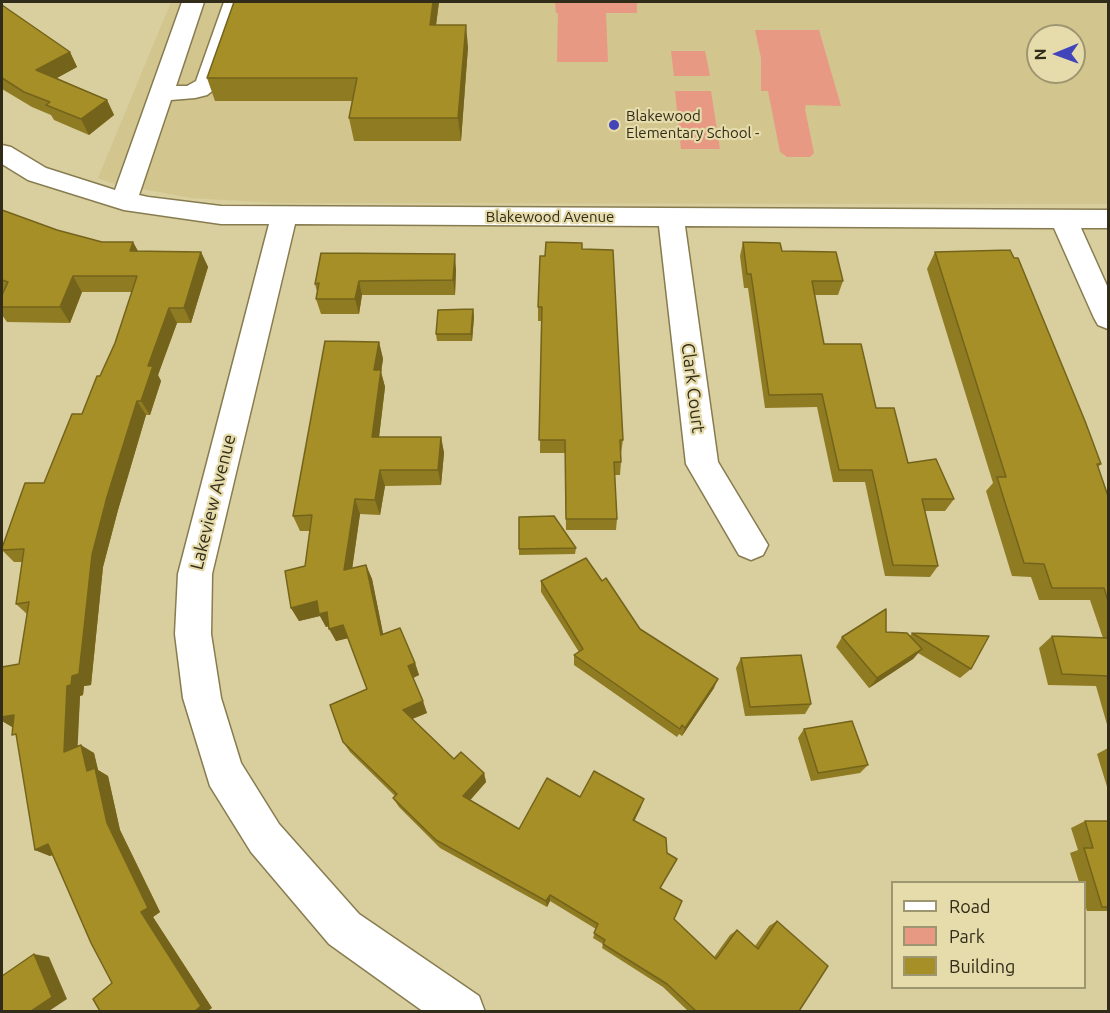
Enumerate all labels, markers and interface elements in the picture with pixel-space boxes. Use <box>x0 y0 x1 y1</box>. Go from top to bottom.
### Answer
north arrow <box>1026 24 1086 84</box>
text: N <box>1031 48 1049 60</box>
place label: Blakewood Elementary School - <box>626 107 759 142</box>
marker: Blakewood Elementary School - <box>607 118 621 132</box>
street label: Blakewood Avenue <box>486 208 614 226</box>
street label: Clark Court <box>677 342 709 434</box>
street label: Lakeview Avenue <box>186 432 240 572</box>
legend <box>891 881 1086 989</box>
text: Road <box>949 896 991 916</box>
text: Park <box>949 926 985 946</box>
text: Building <box>949 956 1015 976</box>

